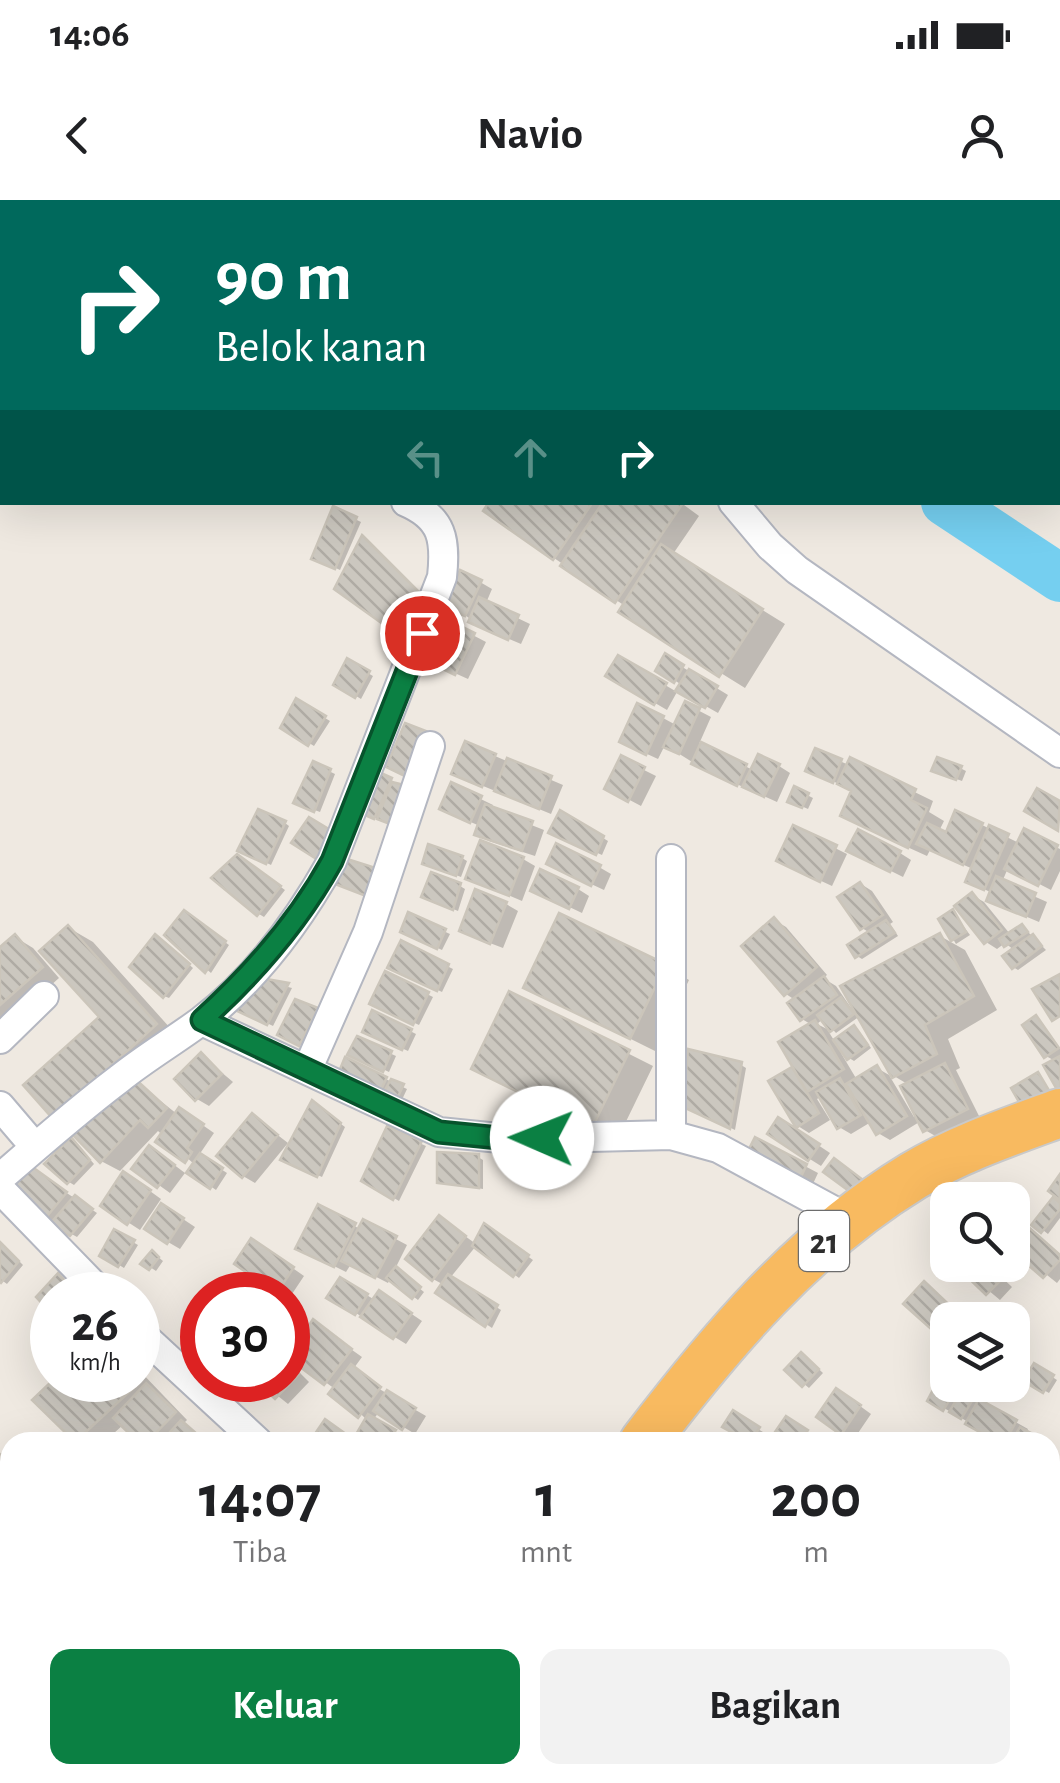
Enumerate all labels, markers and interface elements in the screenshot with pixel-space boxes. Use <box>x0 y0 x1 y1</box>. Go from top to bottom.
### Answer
text: 14:06 <box>50 16 130 54</box>
icon: back <box>50 108 105 163</box>
icon: person <box>955 108 1010 163</box>
text: Navio <box>477 112 583 157</box>
icon: right <box>50 240 180 370</box>
text: 90 m <box>215 243 352 313</box>
text: Belok kanan <box>215 325 427 370</box>
icon: left <box>398 430 453 485</box>
icon: ahead <box>503 430 558 485</box>
icon: right <box>608 430 663 485</box>
pin <box>380 591 465 676</box>
icon: arrive <box>395 606 450 661</box>
position arrow <box>490 1086 594 1190</box>
map controls <box>930 1182 1030 1402</box>
button: search <box>930 1182 1030 1282</box>
road number: 21 <box>799 1211 849 1271</box>
speed limit sign: 30 <box>180 1272 310 1402</box>
text: 26 <box>71 1300 119 1350</box>
button: layers <box>930 1302 1030 1402</box>
text: km/h <box>69 1350 121 1375</box>
text: 14:07 <box>199 1468 321 1528</box>
text: 1 <box>535 1468 557 1528</box>
text: 200 <box>771 1468 861 1528</box>
text: Tiba <box>233 1536 287 1568</box>
text: mnt <box>520 1536 572 1568</box>
text: m <box>803 1536 829 1568</box>
button: Keluar <box>50 1649 520 1764</box>
button: Bagikan <box>540 1649 1010 1764</box>

